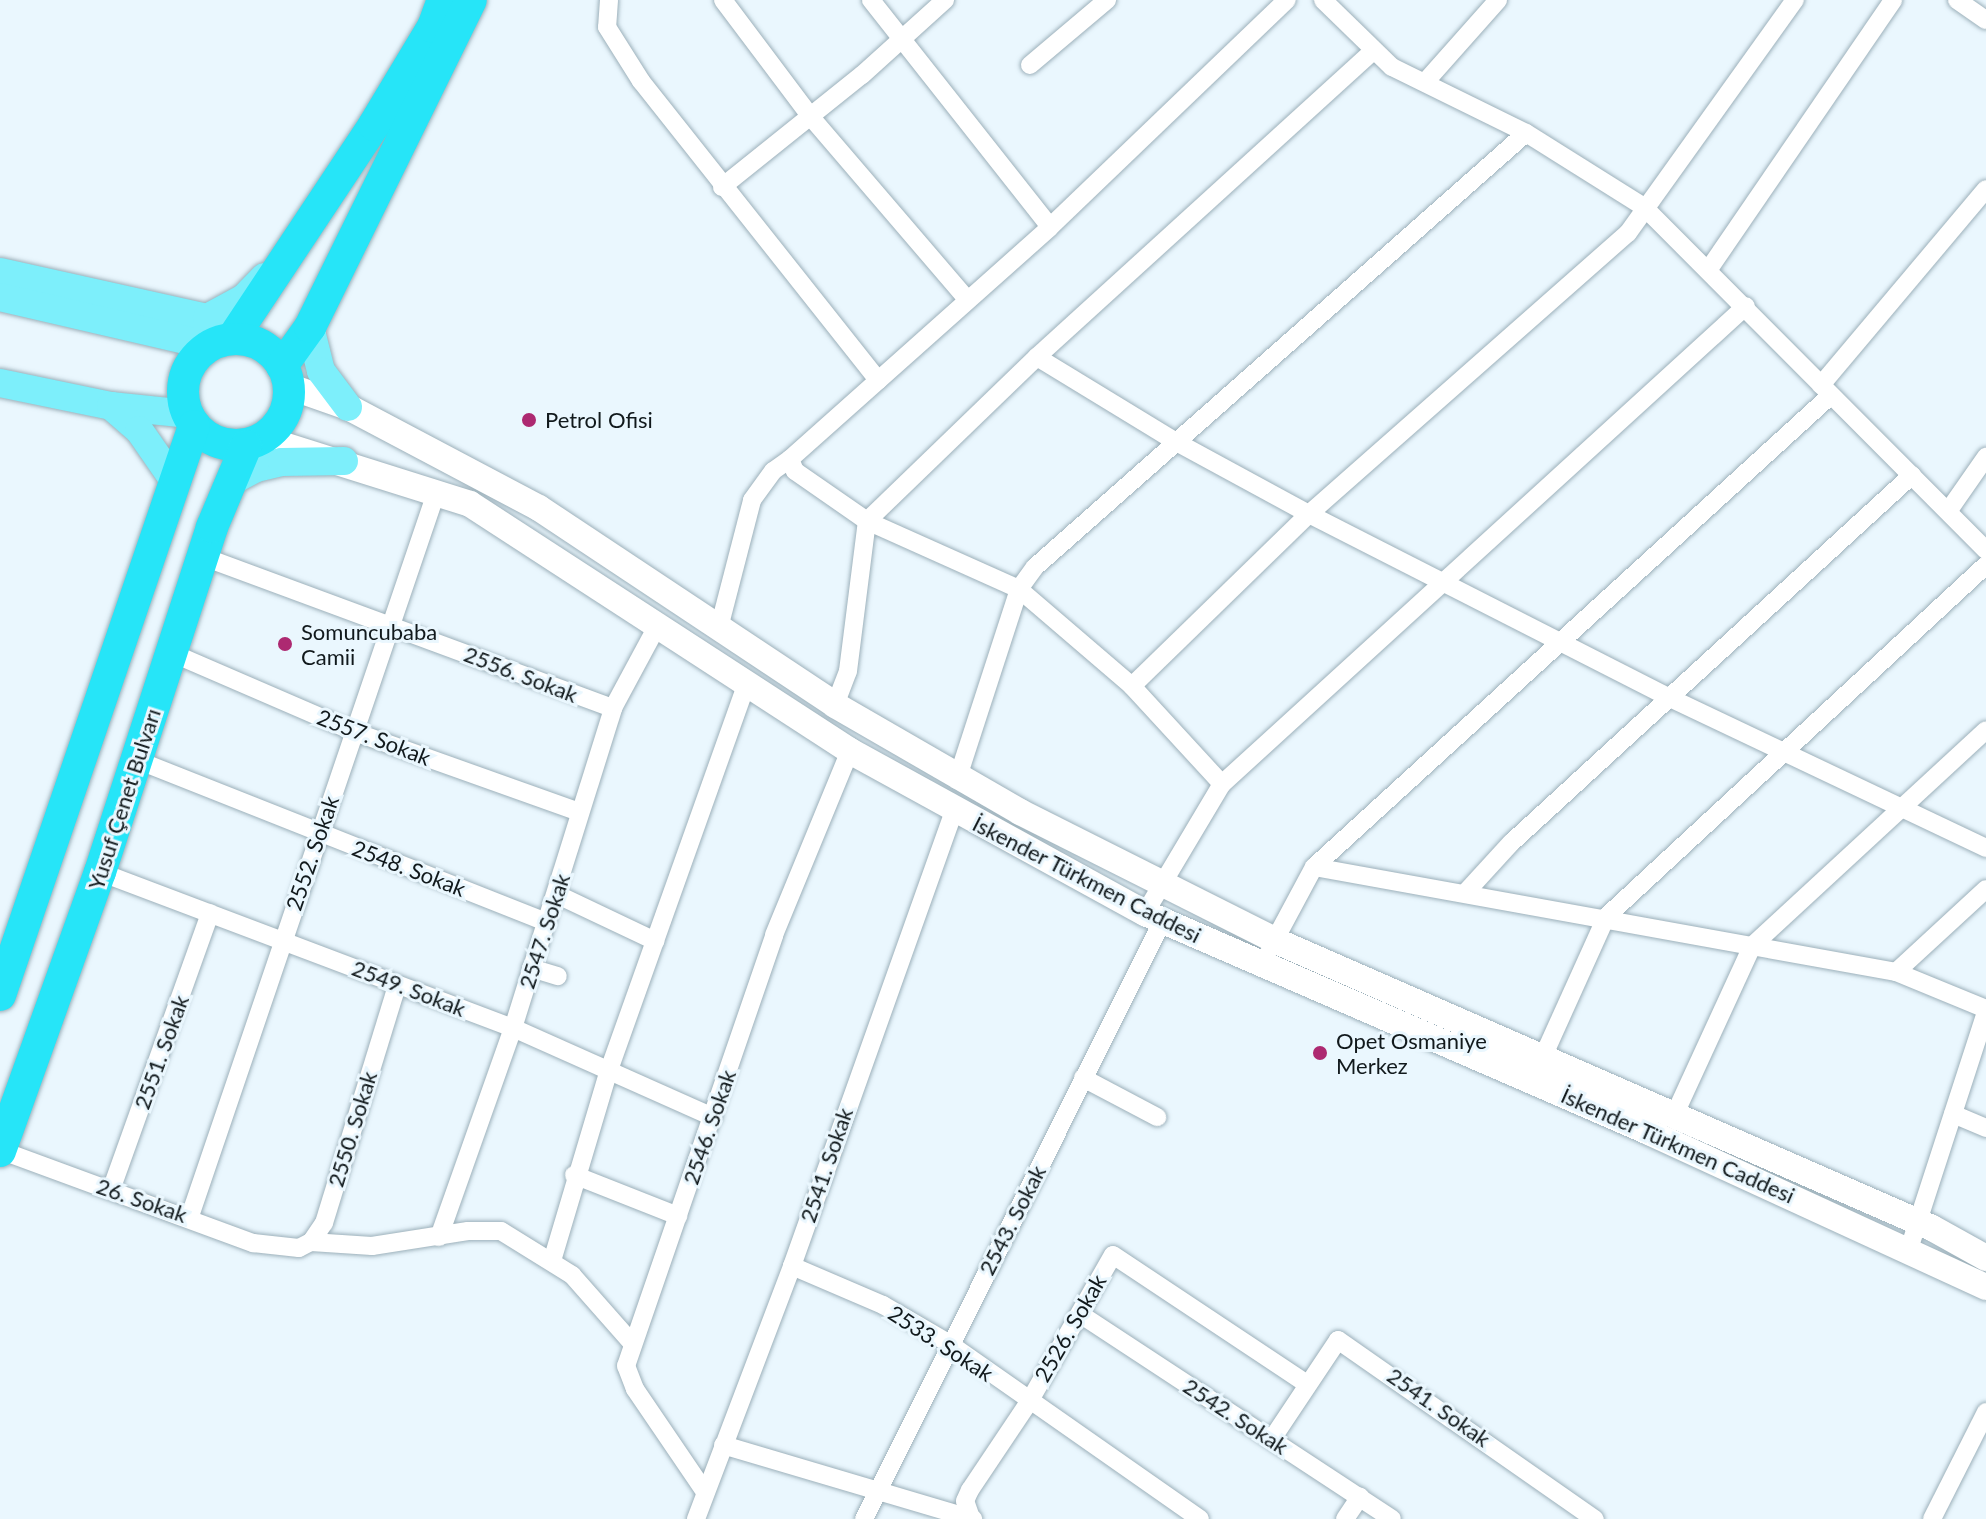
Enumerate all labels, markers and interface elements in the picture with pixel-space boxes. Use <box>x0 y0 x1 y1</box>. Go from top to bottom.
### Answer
place label: Petrol Ofisi <box>545 407 653 433</box>
marker: Petrol Ofisi <box>520 411 538 429</box>
place label: Somuncubaba Camii <box>301 618 437 670</box>
marker: Somuncubaba Camii <box>276 635 294 653</box>
street label: 2556. Sokak <box>460 640 582 708</box>
street label: 2557. Sokak <box>313 703 435 771</box>
street label: Yusuf Çenet Bulvarı <box>82 705 166 893</box>
street label: 2552. Sokak <box>280 792 344 914</box>
street label: İskender Türkmen Caddesi <box>968 810 1206 948</box>
street label: 2548. Sokak <box>348 834 470 902</box>
street label: 2547. Sokak <box>513 870 575 992</box>
street label: 2549. Sokak <box>348 954 470 1022</box>
street label: 2551. Sokak <box>128 991 194 1113</box>
place label: Opet Osmaniye Merkez <box>1336 1027 1487 1078</box>
marker: Opet Osmaniye Merkez <box>1311 1044 1329 1062</box>
street label: 2546. Sokak <box>677 1066 741 1188</box>
street label: 2550. Sokak <box>322 1068 382 1190</box>
street label: İskender Türkmen Caddesi <box>1557 1081 1799 1209</box>
street label: 2541. Sokak <box>794 1104 858 1226</box>
street label: 2543. Sokak <box>973 1161 1051 1279</box>
street label: 26. Sokak <box>93 1172 191 1228</box>
street label: 2526. Sokak <box>1029 1270 1111 1386</box>
street label: 2533. Sokak <box>884 1299 998 1387</box>
street label: 2541. Sokak <box>1382 1362 1496 1452</box>
street label: 2542. Sokak <box>1179 1372 1293 1460</box>

